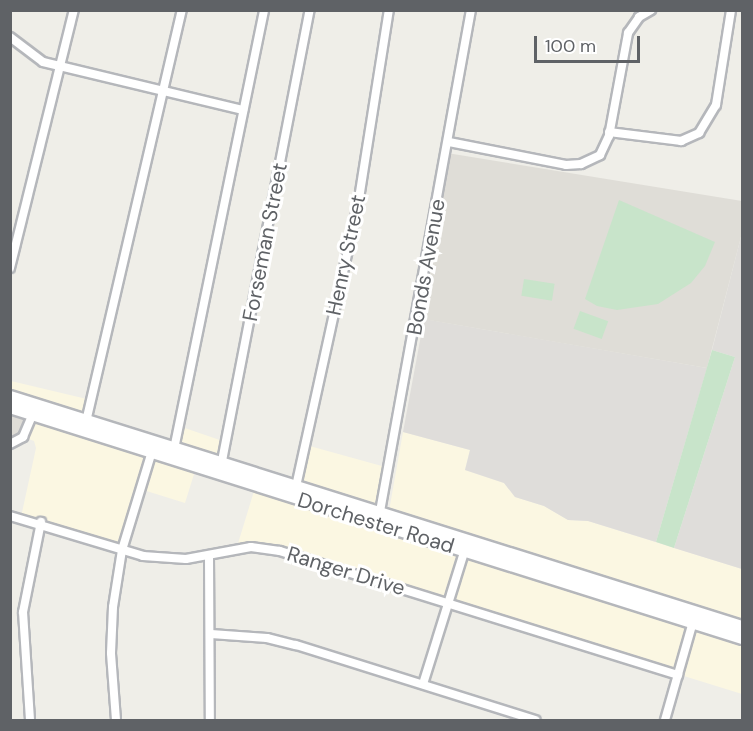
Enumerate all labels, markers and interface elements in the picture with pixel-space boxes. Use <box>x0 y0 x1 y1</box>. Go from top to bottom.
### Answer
scale bar <box>537 24 644 62</box>
text: 100 m <box>545 34 596 58</box>
street label: Forseman Street <box>237 161 293 323</box>
street label: Henry Street <box>321 192 371 318</box>
street label: Bonds Avenue <box>402 197 450 337</box>
street label: Dorchester Road <box>295 487 457 559</box>
street label: Ranger Drive <box>284 541 408 601</box>

